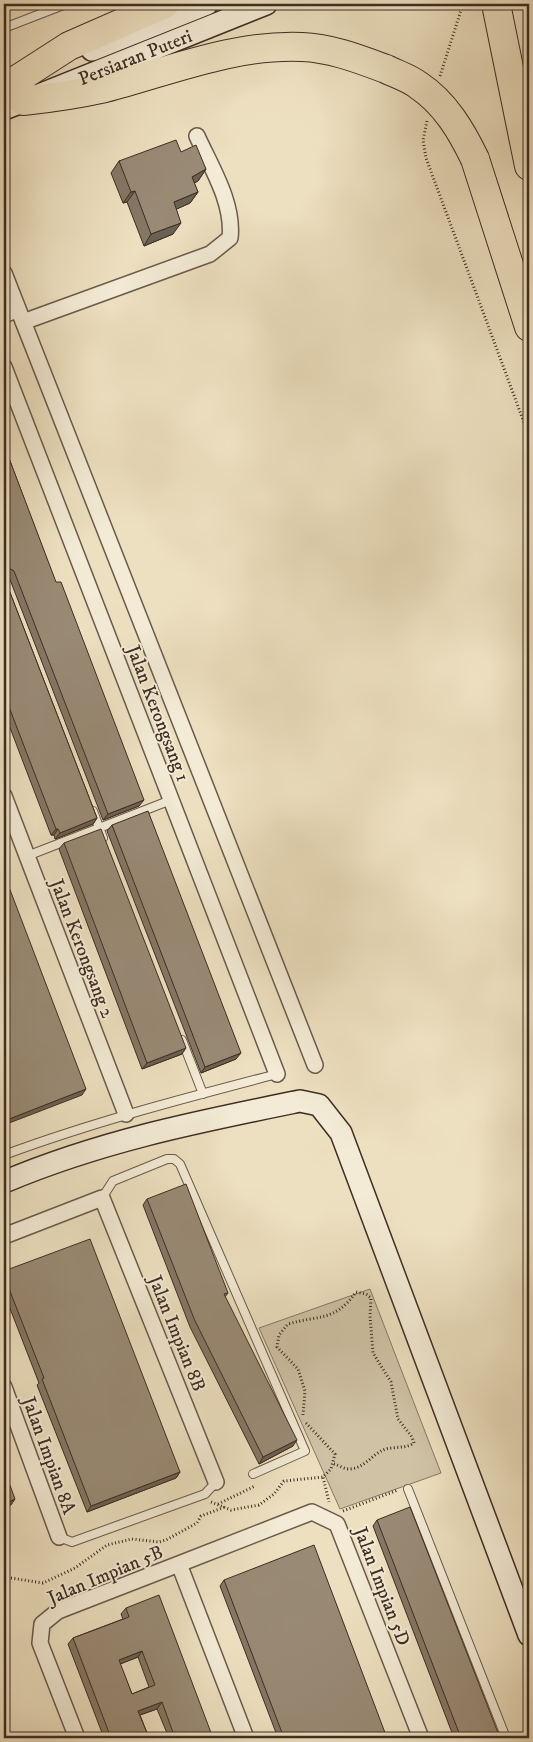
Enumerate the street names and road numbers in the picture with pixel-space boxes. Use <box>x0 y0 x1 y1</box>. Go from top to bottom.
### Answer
street label: Persiaran Puteri <box>75 25 196 91</box>
street label: Jalan Kerongsang 1 <box>120 640 194 785</box>
street label: Jalan Kerongsang 2 <box>44 874 119 1022</box>
street label: Jalan Impian 8B <box>142 1270 210 1395</box>
street label: Jalan Impian 8A <box>16 1392 81 1518</box>
street label: Jalan Impian 5D <box>348 1522 415 1649</box>
street label: Jalan Impian 5B <box>43 1541 167 1611</box>

